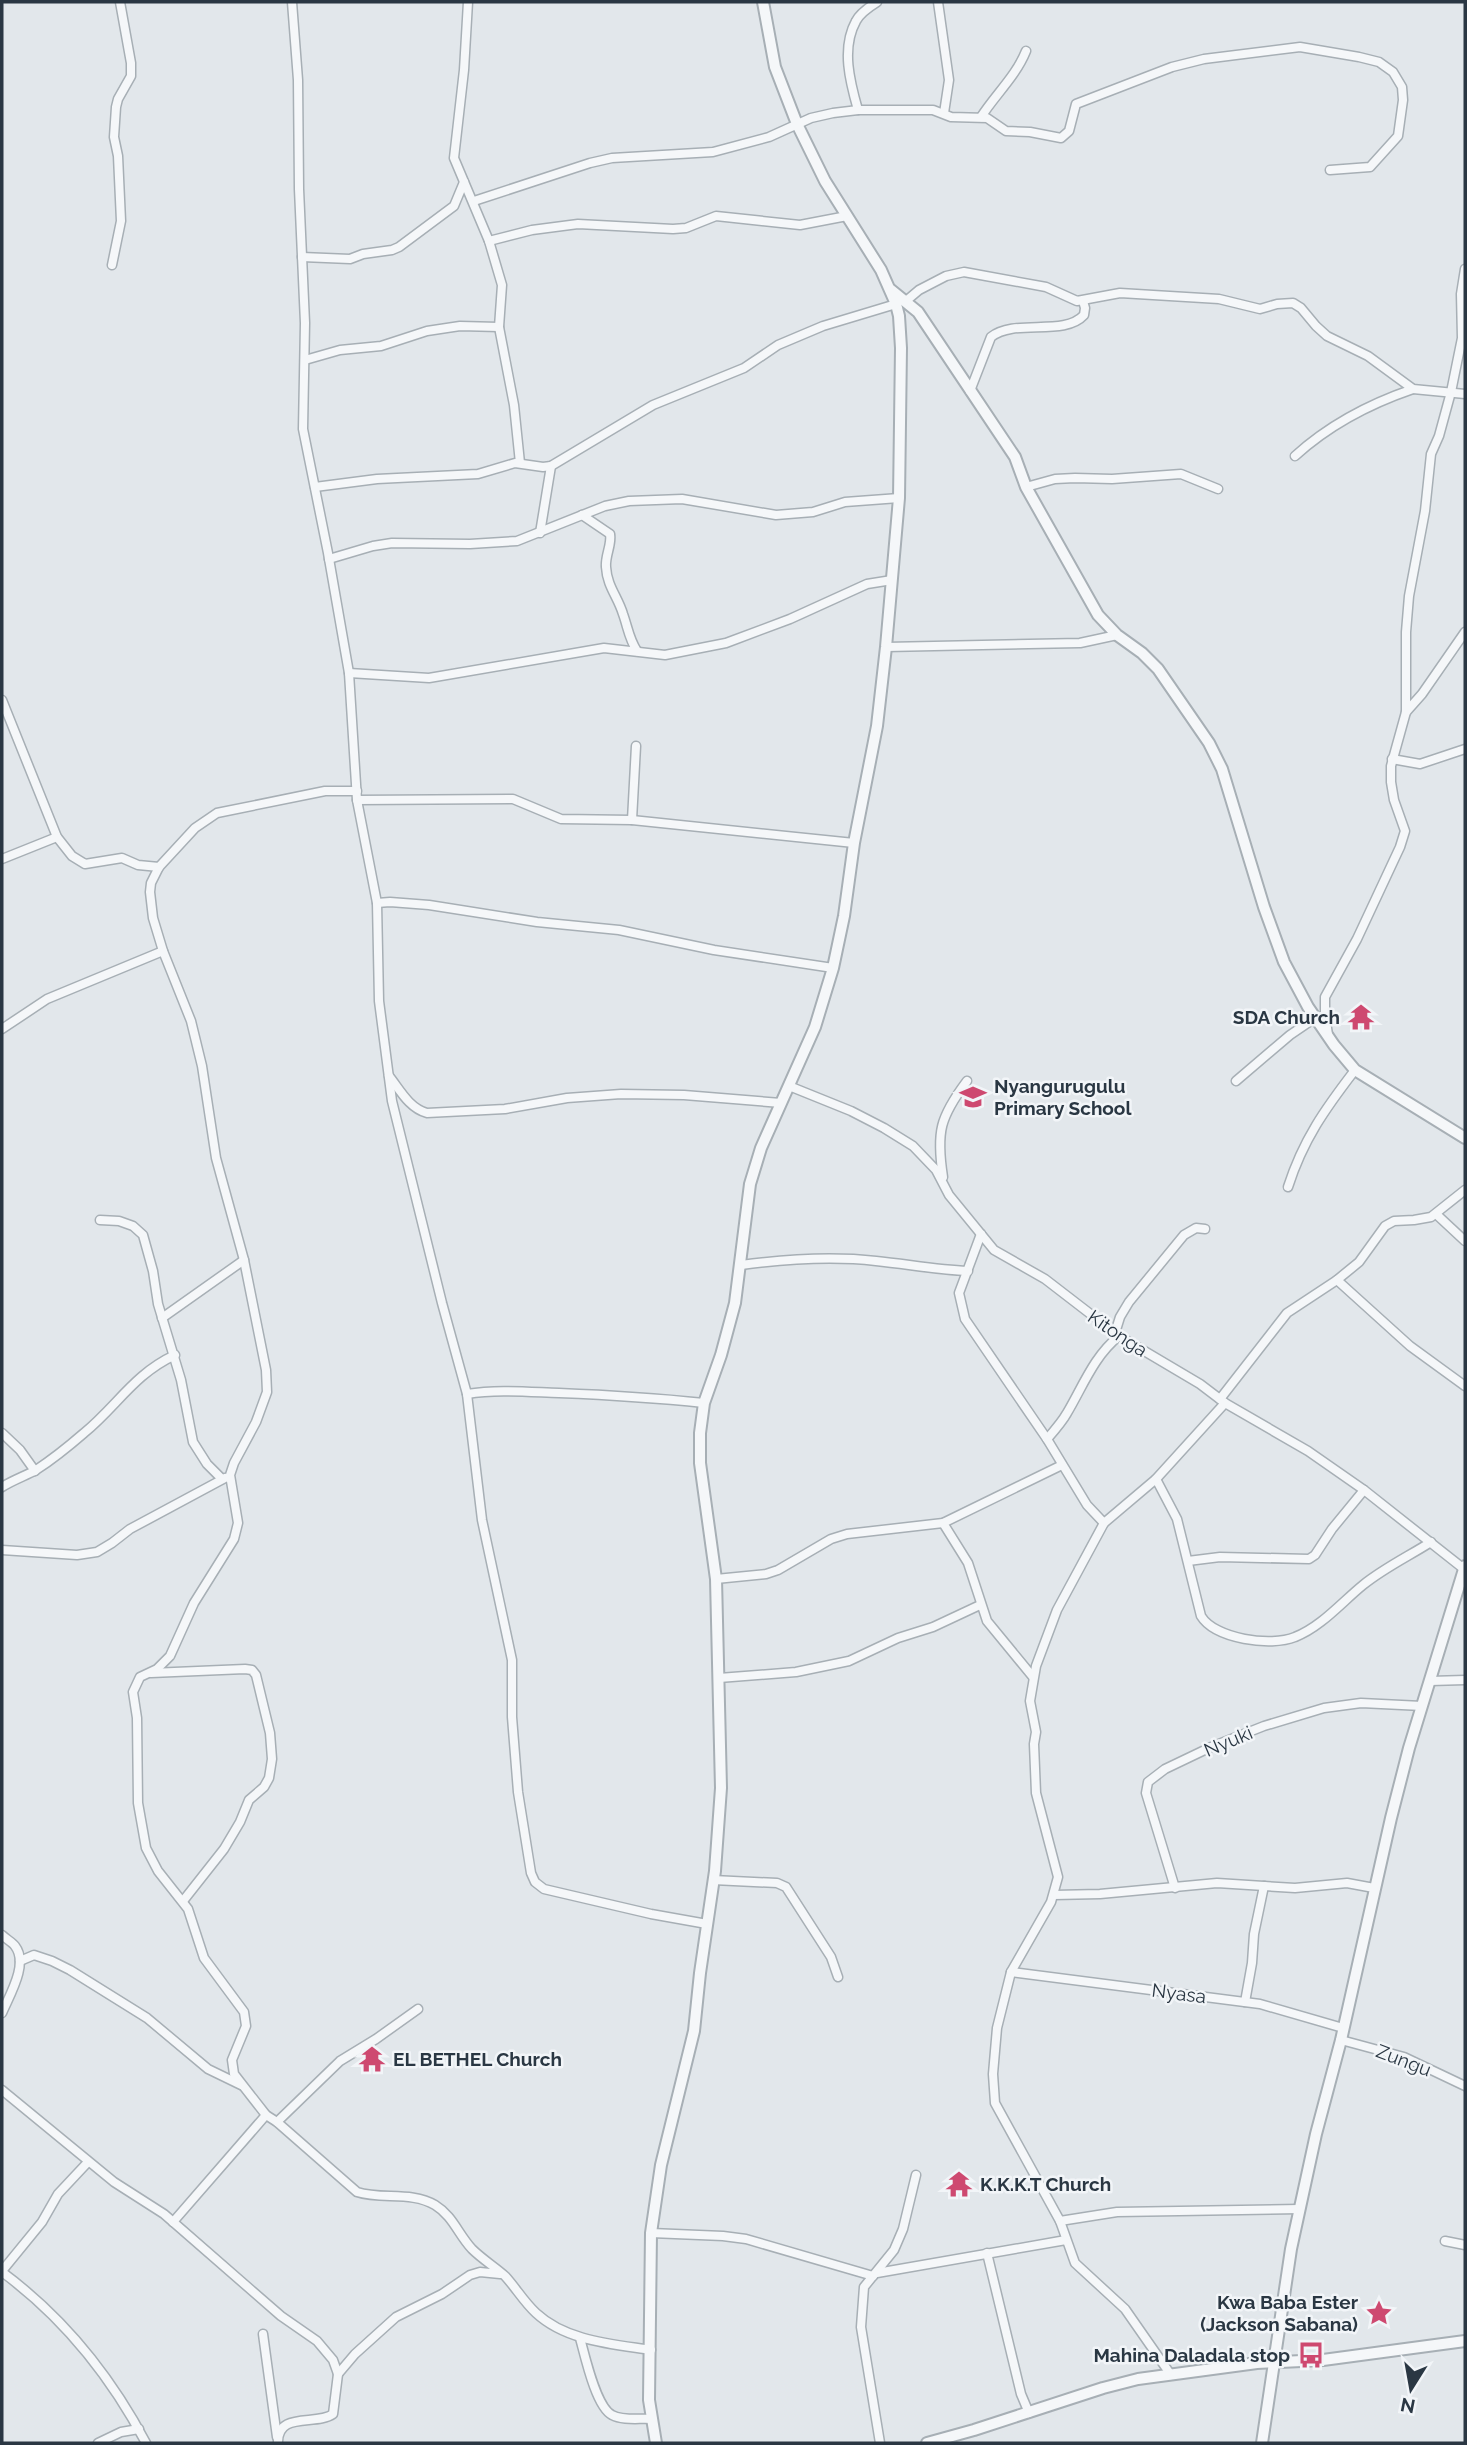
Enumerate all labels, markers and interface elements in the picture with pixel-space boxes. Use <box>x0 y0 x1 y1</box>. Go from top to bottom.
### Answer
temple icon: SDA Church <box>1346 1002 1376 1032</box>
place label: SDA Church <box>1233 1006 1340 1028</box>
place label: Nyangurugulu Primary School <box>994 1075 1132 1119</box>
school or university icon: Nyangurugulu Primary School <box>958 1082 988 1112</box>
street label: Kitonga <box>1084 1305 1152 1361</box>
street label: Nyuki <box>1200 1721 1256 1761</box>
street label: Nyasa <box>1151 1979 1207 2007</box>
street label: Zungu <box>1373 2040 1435 2080</box>
temple icon: EL BETHEL Church <box>357 2044 387 2074</box>
place label: EL BETHEL Church <box>393 2048 562 2070</box>
temple icon: K.K.K.T Church <box>944 2169 974 2199</box>
place label: K.K.K.T Church <box>980 2173 1111 2195</box>
place label: Kwa Baba Ester (Jackson Sabana) <box>1200 2291 1359 2335</box>
place icon: Kwa Baba Ester (Jackson Sabana) <box>1364 2298 1394 2328</box>
bus stop icon: Mahina Daladala stop <box>1296 2340 1326 2370</box>
place label: Mahina Daladala stop <box>1093 2344 1290 2366</box>
north arrow <box>1376 2354 1446 2424</box>
text: N <box>1399 2394 1417 2418</box>

